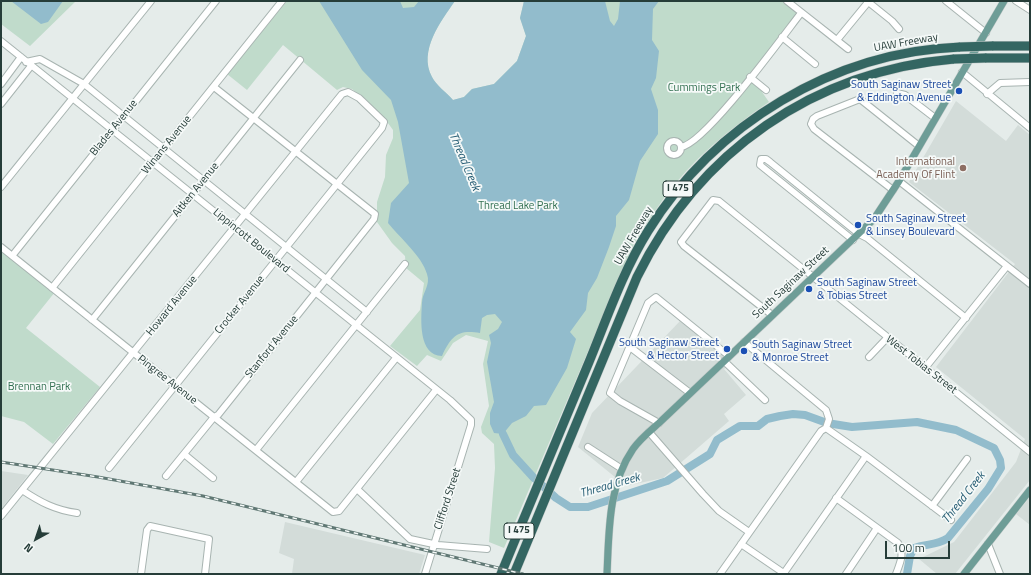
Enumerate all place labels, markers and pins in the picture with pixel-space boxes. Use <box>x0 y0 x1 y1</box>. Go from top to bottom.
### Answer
place label: South Saginaw Street & Eddington Avenue <box>851 78 951 104</box>
marker: South Saginaw Street & Eddington Avenue <box>954 86 964 96</box>
place label: International Academy Of Flint <box>876 155 955 181</box>
marker: International Academy Of Flint <box>958 163 968 173</box>
place label: South Saginaw Street & Linsey Boulevard <box>866 212 966 238</box>
marker: South Saginaw Street & Linsey Boulevard <box>853 220 863 230</box>
place label: South Saginaw Street & Tobias Street <box>817 276 917 302</box>
marker: South Saginaw Street & Tobias Street <box>804 284 814 294</box>
place label: South Saginaw Street & Hector Street <box>619 336 719 362</box>
place label: South Saginaw Street & Monroe Street <box>752 338 852 364</box>
marker: South Saginaw Street & Hector Street <box>722 344 732 354</box>
marker: South Saginaw Street & Monroe Street <box>739 346 749 356</box>

